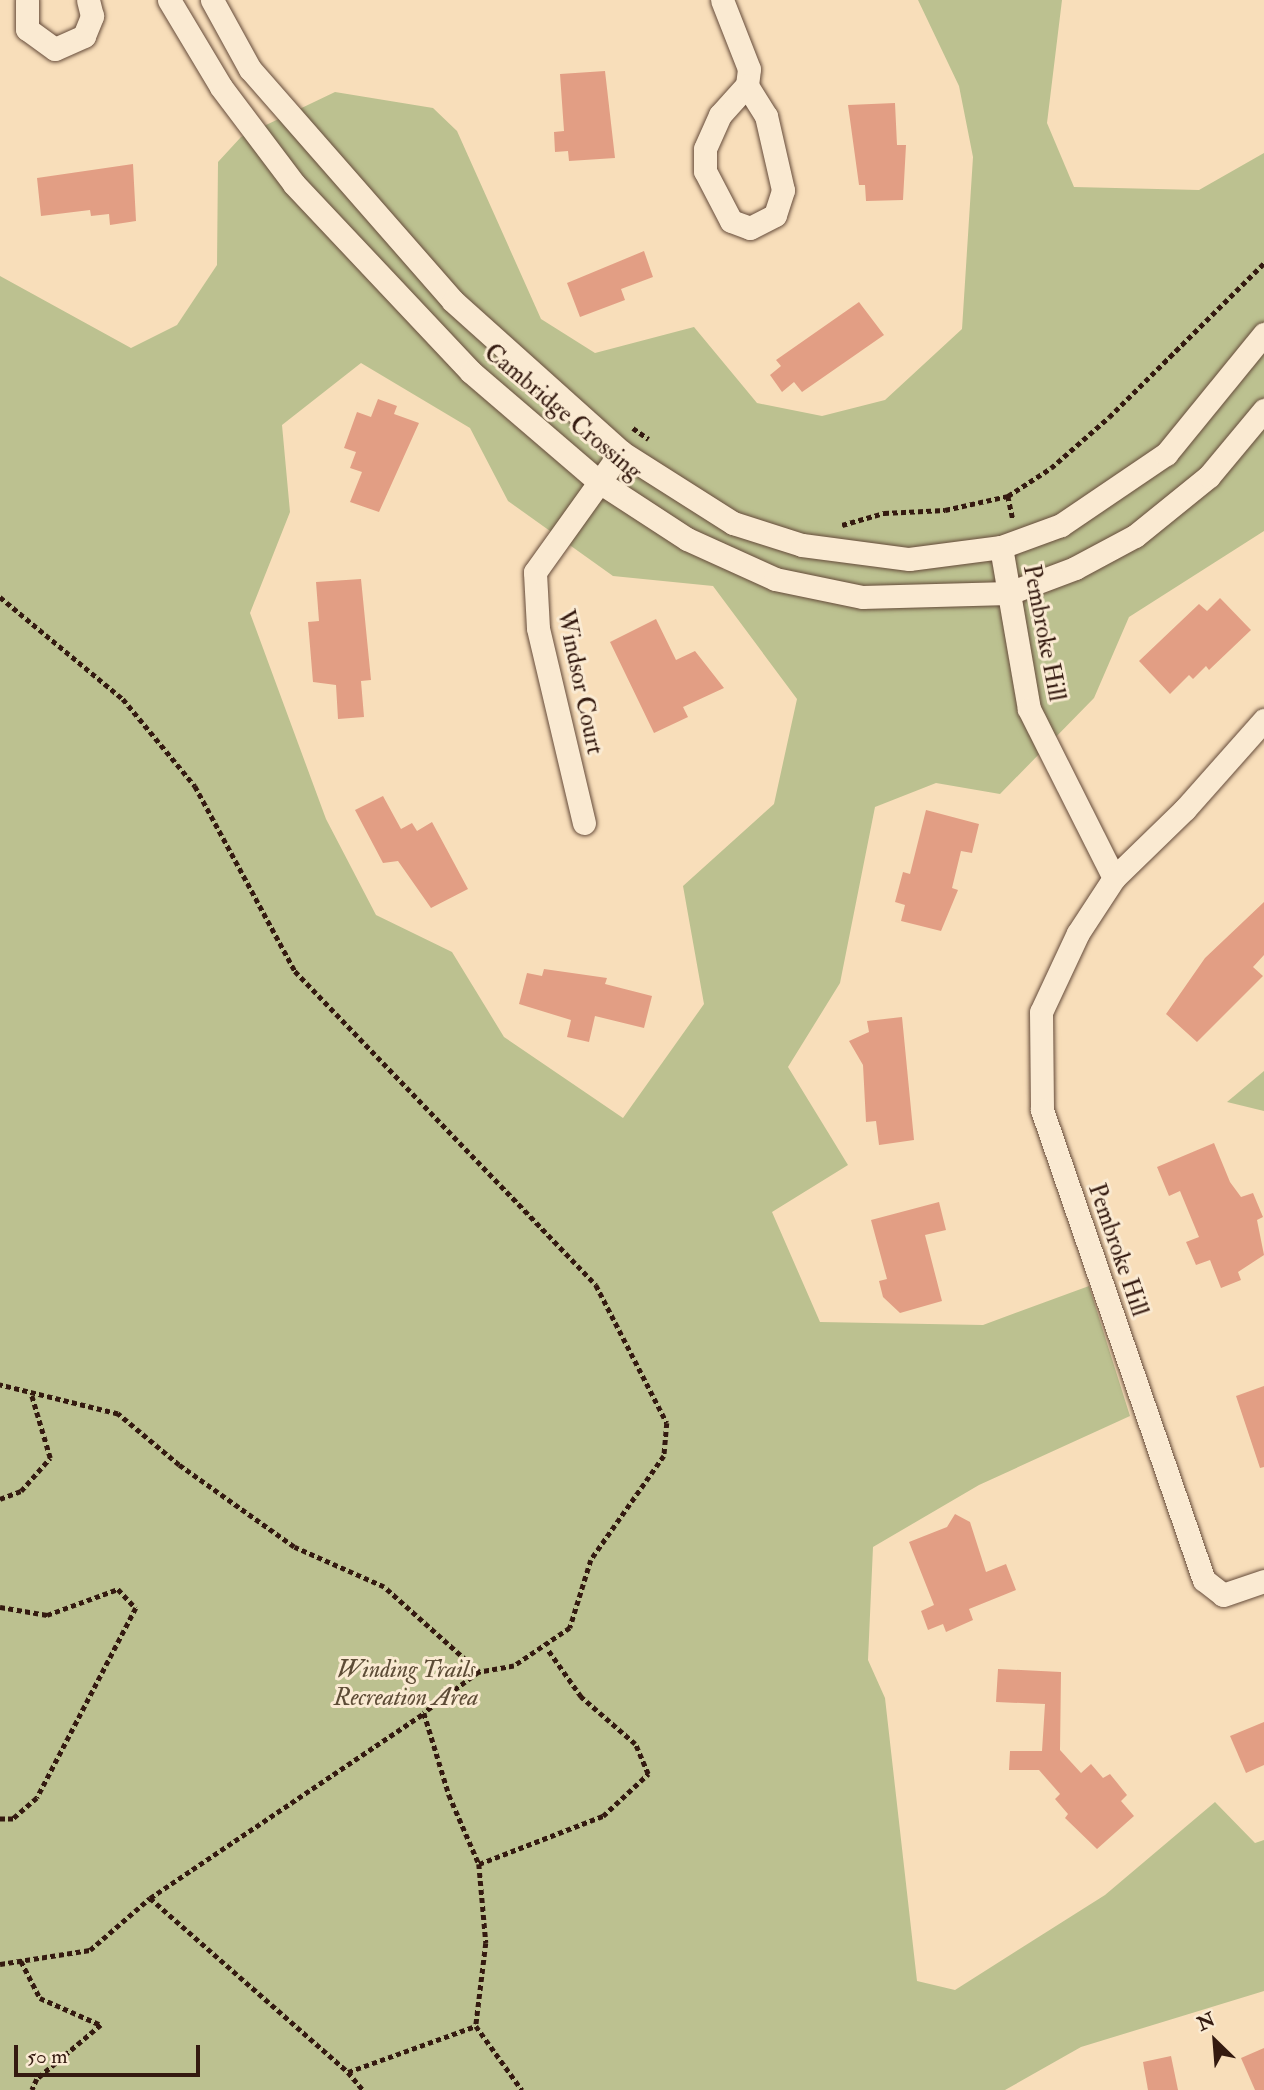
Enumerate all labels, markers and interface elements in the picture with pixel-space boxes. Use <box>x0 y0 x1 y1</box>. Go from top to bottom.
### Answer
street label: Cambridge Crossing <box>479 338 647 486</box>
street label: Pembroke Hill <box>1017 562 1071 704</box>
street label: Windsor Court <box>551 607 609 757</box>
street label: Pembroke Hill <box>1082 1180 1154 1320</box>
park label: Winding Trails Recreation Area <box>334 1656 478 1712</box>
north arrow <box>1180 2006 1250 2076</box>
text: N <box>1193 2007 1219 2036</box>
scale bar <box>18 2030 203 2074</box>
text: 50 m <box>27 2043 68 2070</box>

